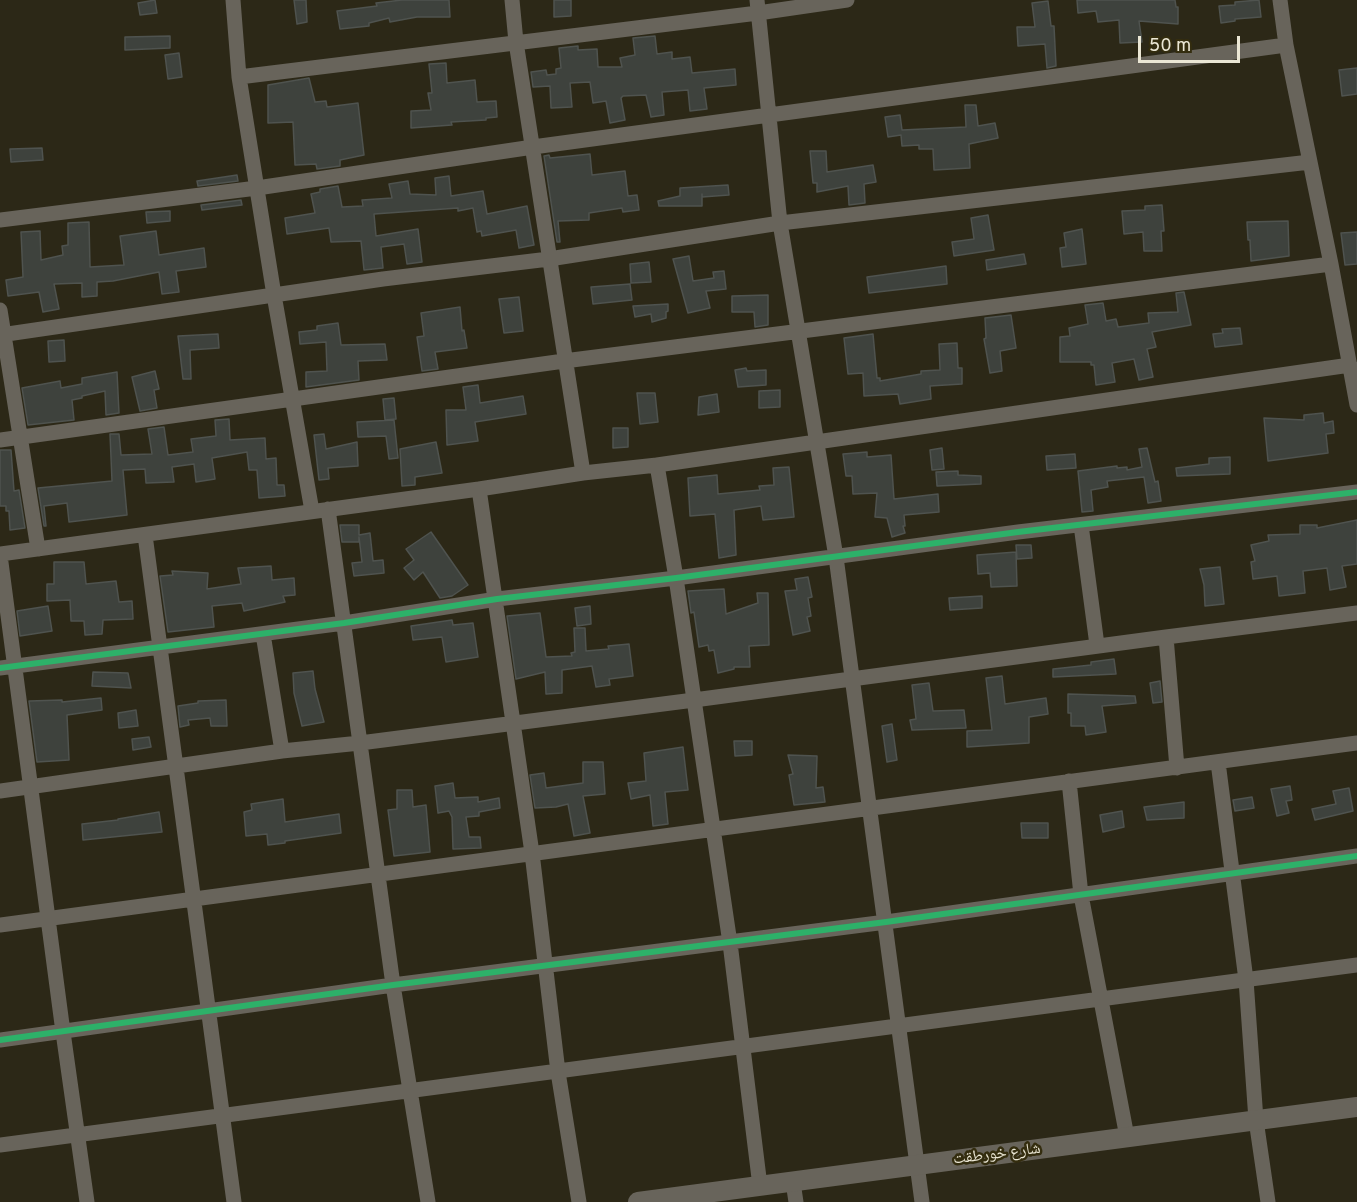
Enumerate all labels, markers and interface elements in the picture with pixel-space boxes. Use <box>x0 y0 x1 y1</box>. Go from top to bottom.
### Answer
scale bar <box>1141 24 1243 62</box>
text: 50 m <box>1149 35 1191 58</box>
street label: شارع خورطقت <box>952 1140 1042 1170</box>

